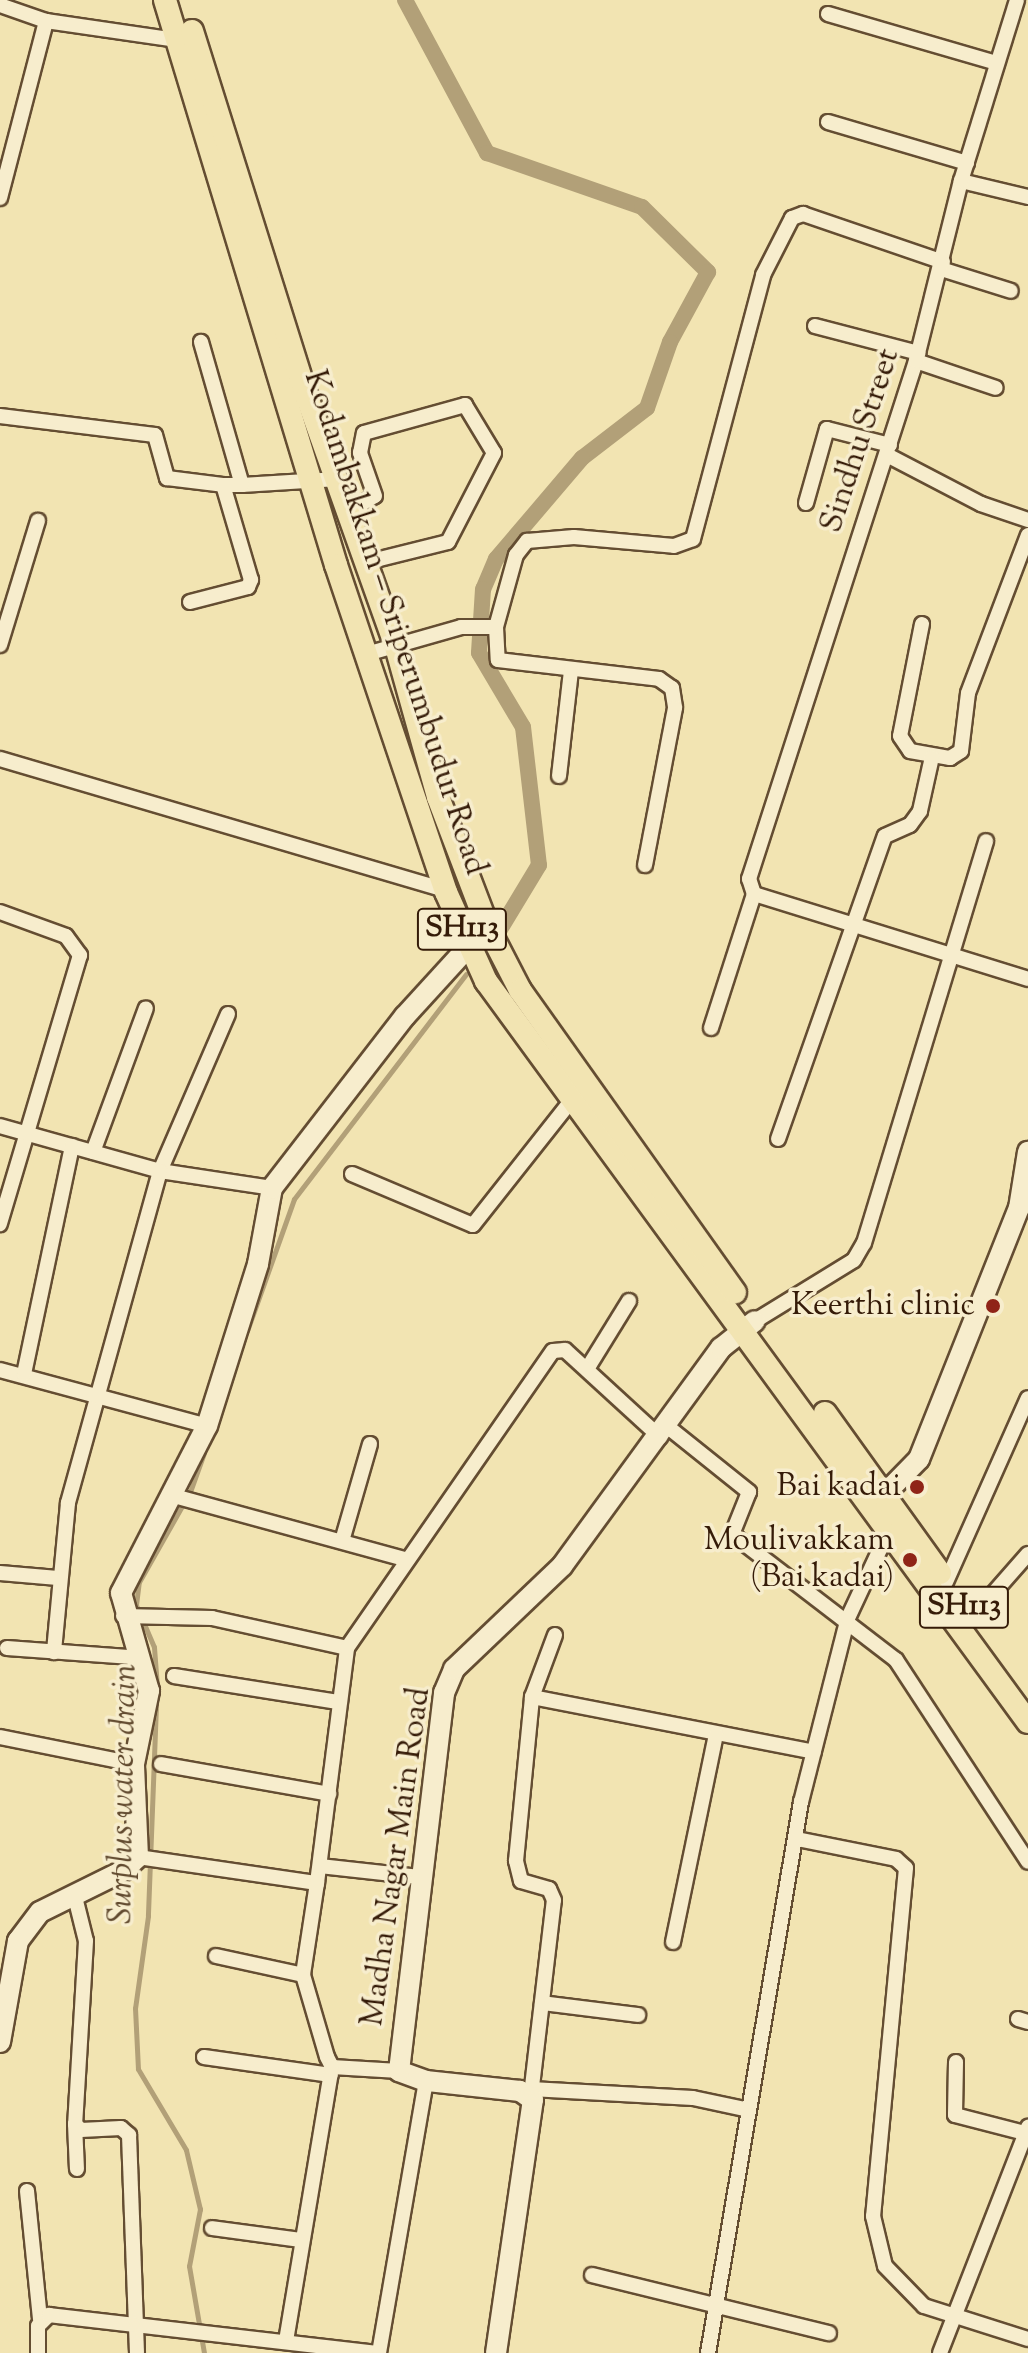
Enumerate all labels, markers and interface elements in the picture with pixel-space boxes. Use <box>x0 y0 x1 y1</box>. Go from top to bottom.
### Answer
street label: Sindhu Street <box>813 344 909 538</box>
street label: Kodambakkam – Sriperumbudur Road <box>294 366 494 880</box>
road number: SH113 <box>416 903 508 955</box>
place label: Keerthi clinic <box>791 1287 975 1325</box>
marker: Keerthi clinic <box>982 1295 1004 1317</box>
place label: Bai kadai <box>777 1468 901 1506</box>
marker: Bai kadai <box>908 1478 926 1496</box>
place label: Moulivakkam (Bai kadai) <box>704 1523 894 1598</box>
marker: Moulivakkam (Bai kadai) <box>901 1551 919 1569</box>
road number: SH113 <box>918 1581 1010 1633</box>
water label: Surplus water drain <box>101 1664 147 1924</box>
street label: Madha Nagar Main Road <box>354 1685 440 2029</box>

